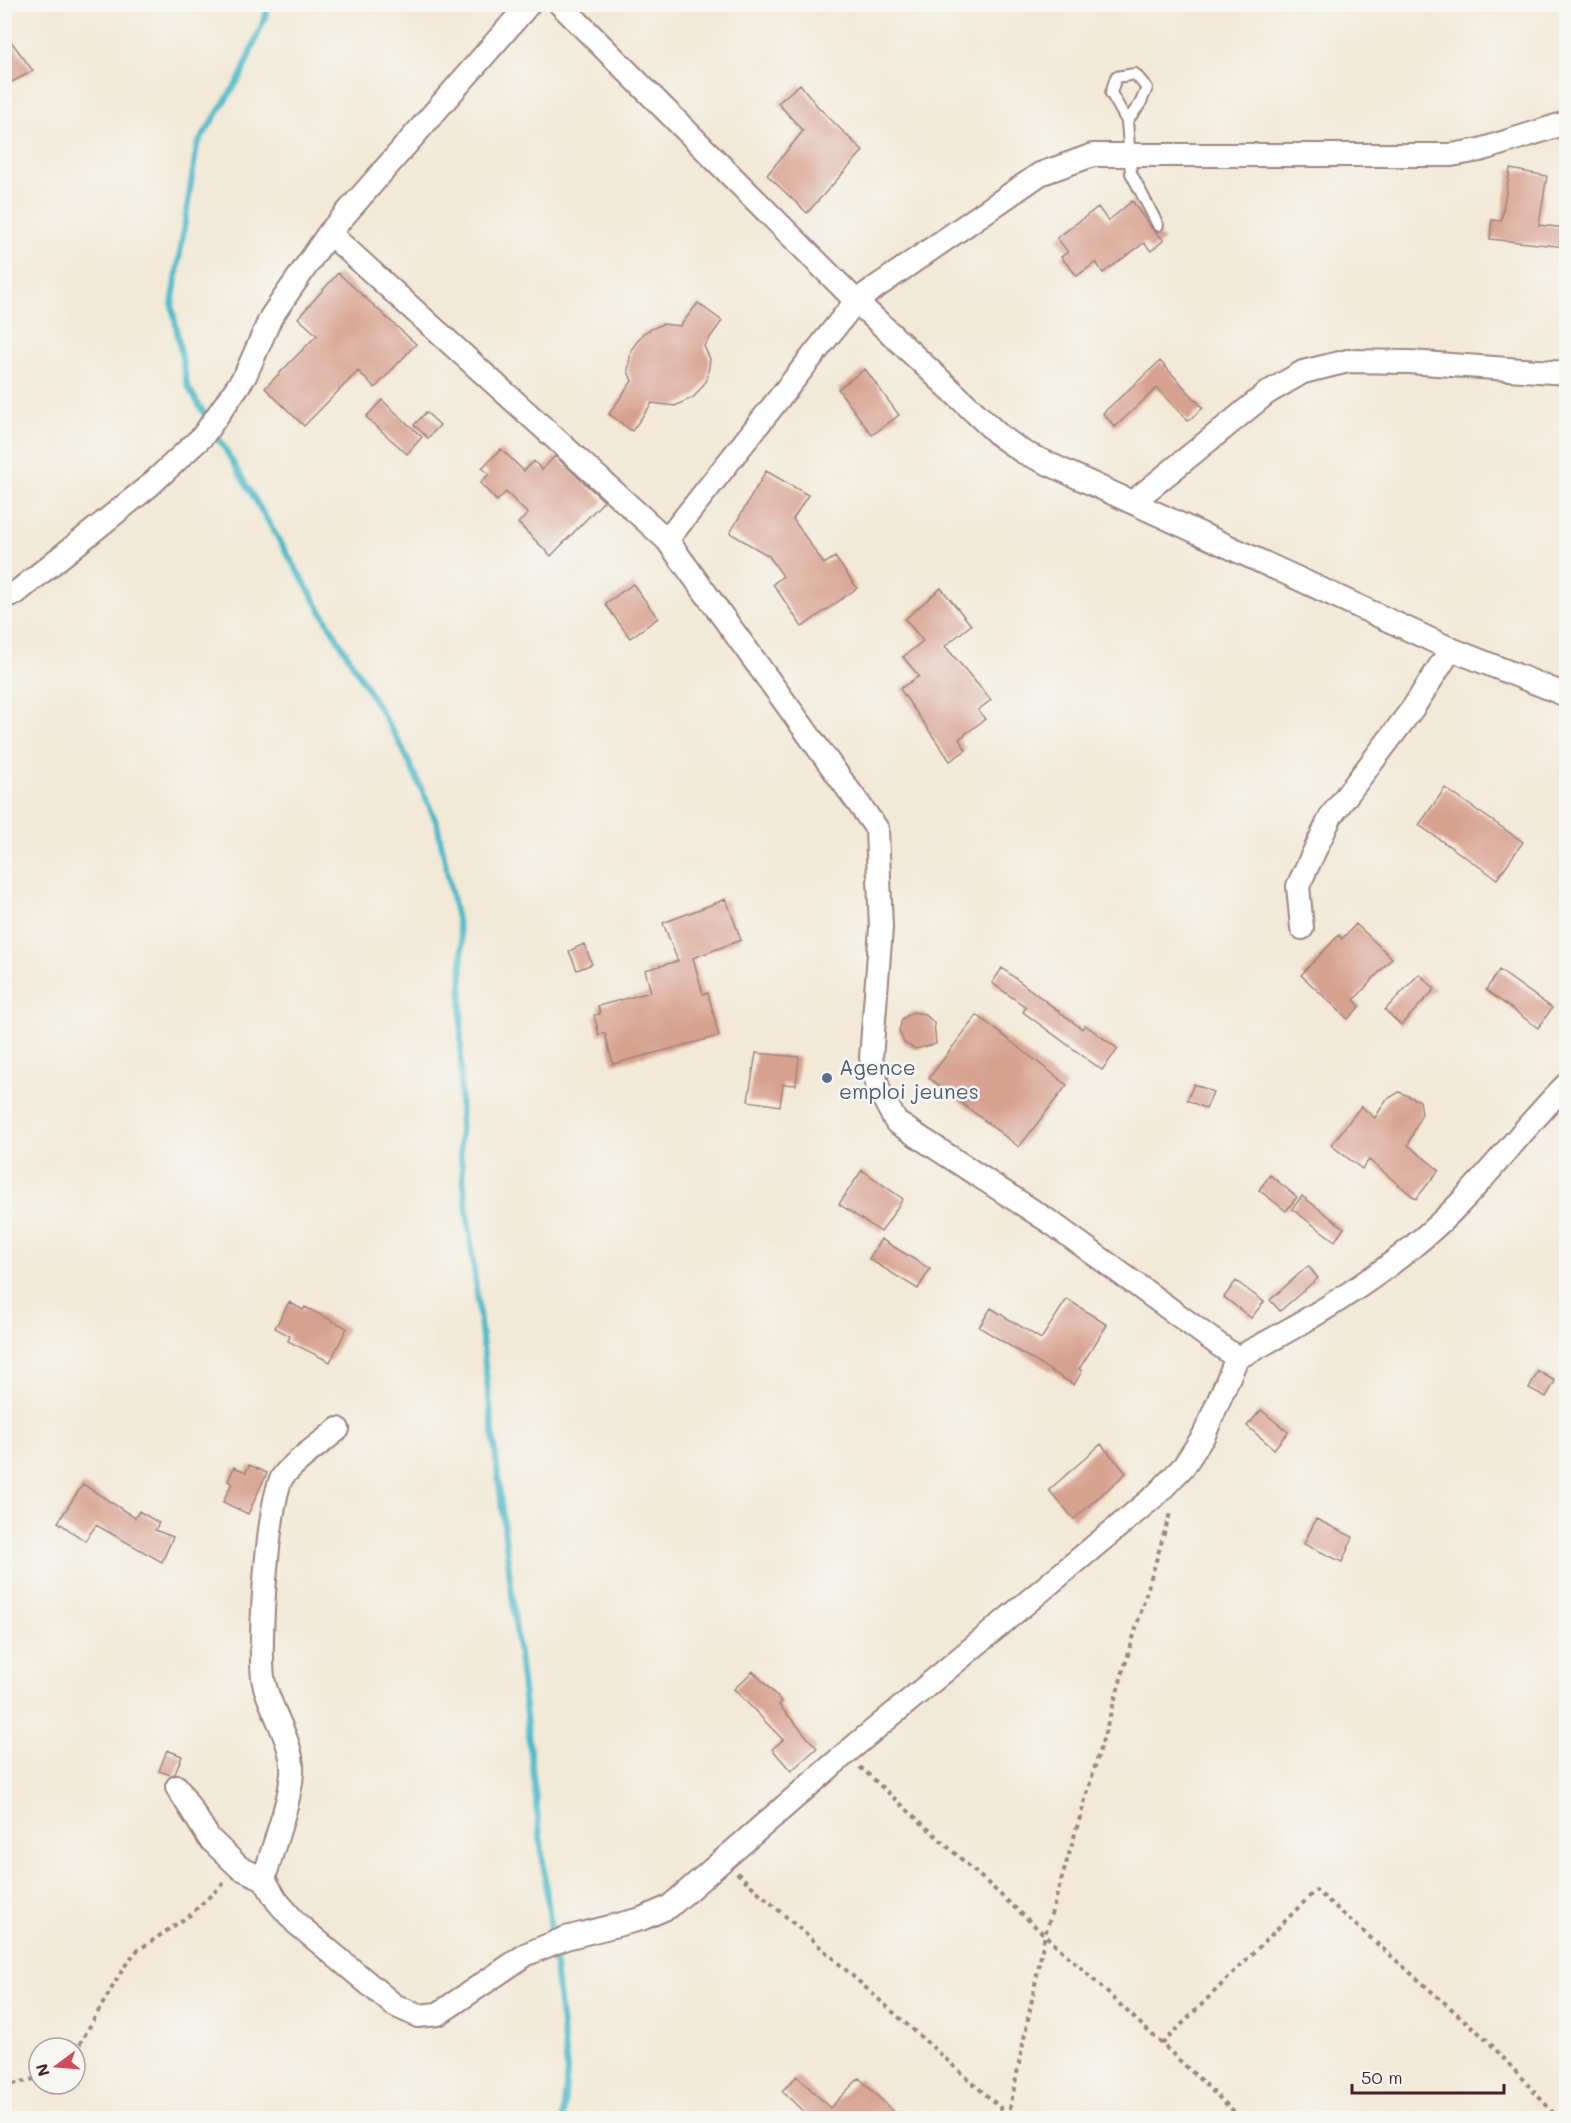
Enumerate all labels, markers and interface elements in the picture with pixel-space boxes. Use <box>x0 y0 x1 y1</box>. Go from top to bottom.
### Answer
place label: Agence emploi jeunes <box>839 1053 979 1104</box>
marker: Agence emploi jeunes <box>820 1071 834 1085</box>
north arrow <box>27 2036 87 2096</box>
scale bar <box>1352 2057 1504 2095</box>
text: N <box>30 2062 54 2079</box>
text: 50 m <box>1361 2065 1403 2089</box>

